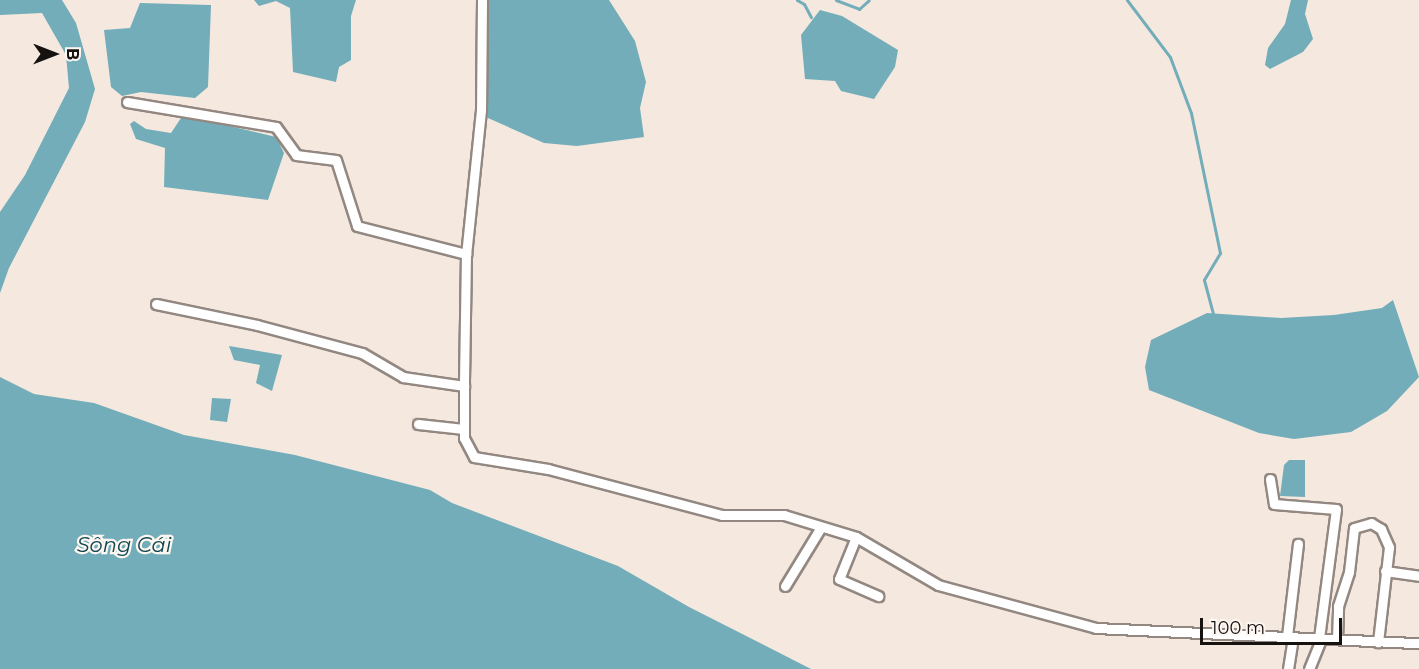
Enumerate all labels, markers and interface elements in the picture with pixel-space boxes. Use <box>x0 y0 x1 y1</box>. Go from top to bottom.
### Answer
north arrow <box>24 24 84 84</box>
text: B <box>63 48 82 60</box>
water label: Sông Cái <box>77 532 171 558</box>
scale bar <box>1203 606 1346 644</box>
text: 100 m <box>1211 617 1265 639</box>

